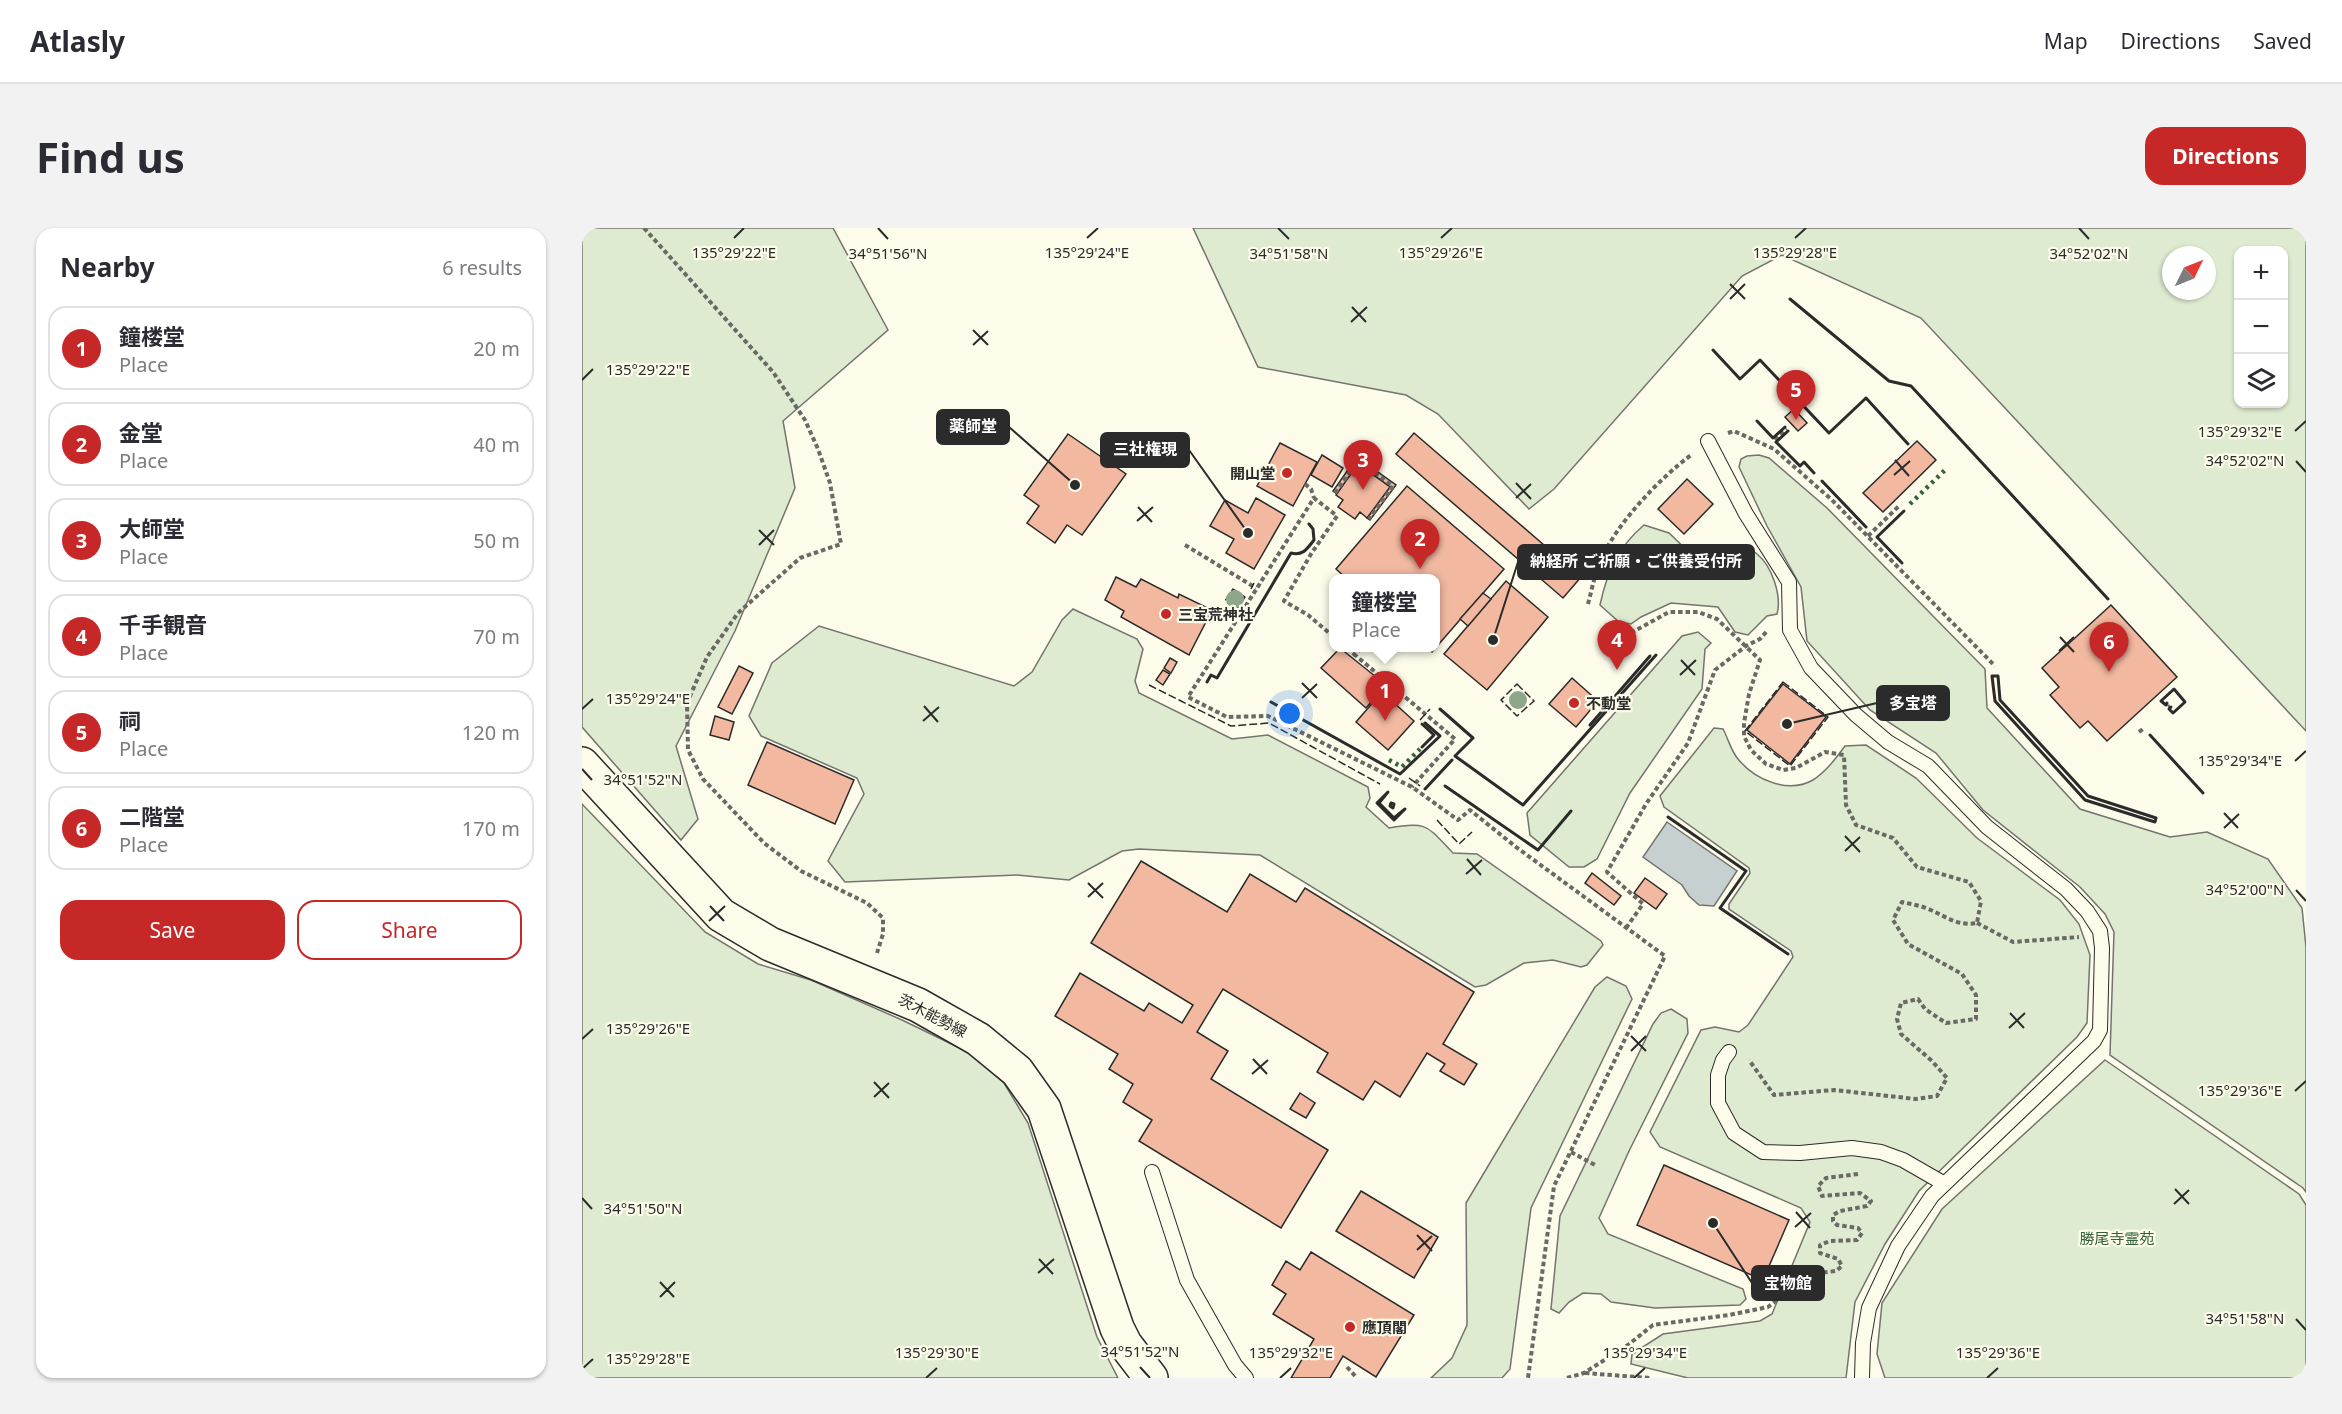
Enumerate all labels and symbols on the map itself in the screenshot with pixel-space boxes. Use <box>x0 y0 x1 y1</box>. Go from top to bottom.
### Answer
text: 135°29'22"E <box>692 242 776 262</box>
text: 135°29'24"E <box>1045 242 1129 262</box>
text: 135°29'26"E <box>1399 242 1483 262</box>
text: 135°29'28"E <box>1753 242 1837 262</box>
text: 34°51'56"N <box>849 243 927 263</box>
text: 34°51'58"N <box>1250 243 1328 263</box>
text: 34°52'02"N <box>2050 243 2128 263</box>
north arrow <box>2162 246 2216 300</box>
text: 135°29'22"E <box>606 359 690 379</box>
pin: 5 <box>1776 370 1816 420</box>
callout: 薬師堂 <box>937 410 1009 444</box>
text: 薬師堂 <box>949 415 997 437</box>
text: 135°29'32"E <box>2198 421 2282 441</box>
callout: 三社権現 <box>1101 433 1189 467</box>
text: 三社権現 <box>1113 438 1177 460</box>
pin: 3 <box>1344 440 1382 490</box>
text: 34°52'02"N <box>2206 450 2284 470</box>
place label: 開山堂 <box>1230 463 1275 483</box>
marker: 開山堂 <box>1280 466 1294 480</box>
pin: 2 <box>1400 520 1440 569</box>
callout: 納経所 ご祈願・ご供養受付所 <box>1518 545 1754 579</box>
text: 納経所 ご祈願・ご供養受付所 <box>1530 550 1742 572</box>
place label: 三宝荒神社 <box>1178 604 1253 624</box>
marker: 三宝荒神社 <box>1159 607 1173 621</box>
pin: 4 <box>1598 620 1636 670</box>
pin: 6 <box>2090 622 2128 672</box>
pin: 1 <box>1366 672 1404 721</box>
callout: 多宝塔 <box>1877 686 1949 720</box>
text: 135°29'24"E <box>606 688 690 708</box>
text: 多宝塔 <box>1889 692 1937 714</box>
place label: 不動堂 <box>1586 693 1631 713</box>
marker: 不動堂 <box>1567 696 1581 710</box>
your location <box>1275 699 1304 728</box>
text: 135°29'34"E <box>2198 750 2282 770</box>
text: 34°51'52"N <box>604 769 682 789</box>
text: 34°52'00"N <box>2206 879 2284 899</box>
street label: 茨木能勢線 <box>895 989 971 1041</box>
text: 135°29'26"E <box>606 1018 690 1038</box>
text: 135°29'36"E <box>2198 1080 2282 1100</box>
text: 34°51'50"N <box>604 1198 682 1218</box>
park label: 勝尾寺霊苑 <box>2079 1228 2155 1248</box>
callout: 宝物館 <box>1752 1266 1824 1300</box>
text: 宝物館 <box>1764 1272 1812 1294</box>
text: 34°51'58"N <box>2206 1308 2284 1328</box>
place label: 應頂閣 <box>1362 1317 1407 1337</box>
marker: 應頂閣 <box>1343 1320 1357 1334</box>
text: 34°51'52"N <box>1101 1341 1179 1361</box>
text: 135°29'30"E <box>895 1342 979 1362</box>
text: 135°29'32"E <box>1249 1342 1333 1362</box>
text: 135°29'34"E <box>1603 1342 1687 1362</box>
text: 135°29'36"E <box>1956 1342 2040 1362</box>
text: 135°29'28"E <box>606 1348 690 1368</box>

